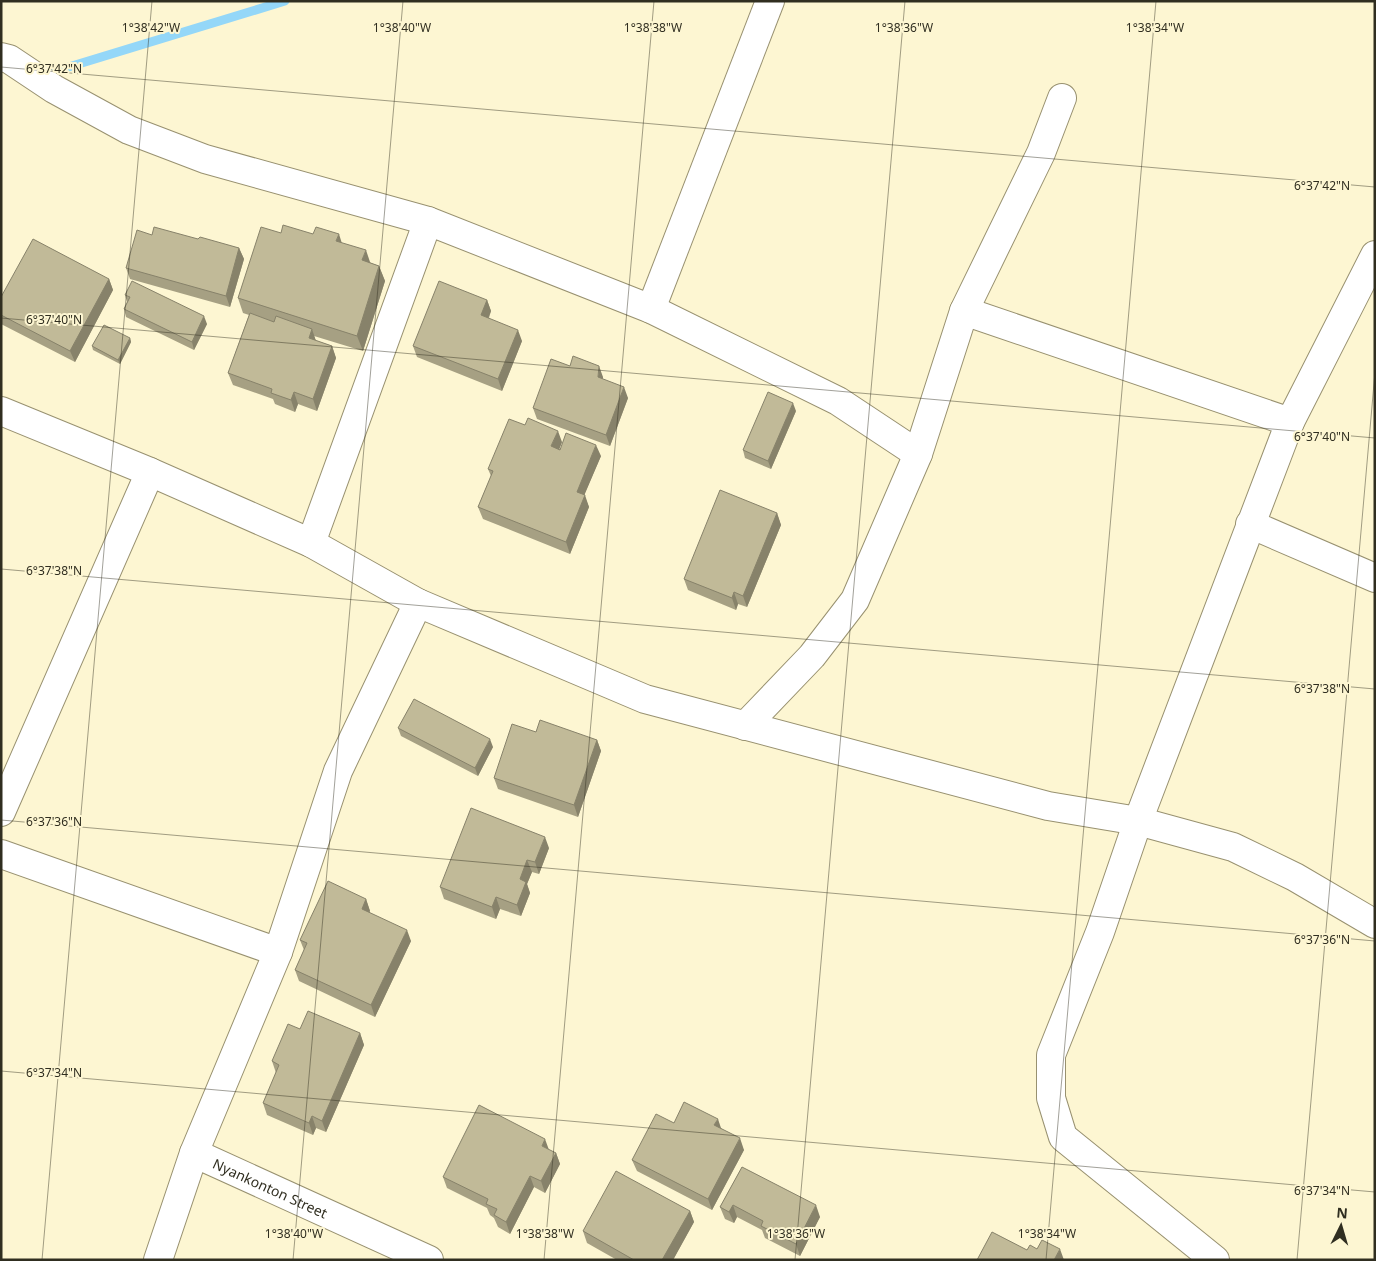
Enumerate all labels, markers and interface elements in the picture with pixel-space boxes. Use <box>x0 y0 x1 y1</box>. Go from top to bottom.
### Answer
text: 1°38'42"W <box>122 19 180 36</box>
text: 1°38'40"W <box>373 19 431 36</box>
text: 1°38'38"W <box>624 19 682 36</box>
text: 1°38'36"W <box>875 19 933 36</box>
text: 1°38'34"W <box>1126 19 1184 36</box>
text: 6°37'42"N <box>26 60 82 77</box>
text: 6°37'42"N <box>1294 177 1350 194</box>
text: 6°37'40"N <box>26 311 82 328</box>
text: 6°37'40"N <box>1294 428 1350 445</box>
text: 6°37'38"N <box>26 562 82 579</box>
text: 6°37'38"N <box>1294 680 1350 697</box>
text: 6°37'36"N <box>26 813 82 830</box>
text: 6°37'36"N <box>1294 931 1350 948</box>
text: 6°37'34"N <box>26 1064 82 1081</box>
street label: Nyankonton Street <box>210 1153 331 1222</box>
text: 6°37'34"N <box>1294 1182 1350 1199</box>
north arrow <box>1316 1201 1366 1251</box>
text: N <box>1336 1203 1349 1223</box>
text: 1°38'40"W <box>265 1225 323 1242</box>
text: 1°38'38"W <box>516 1225 574 1242</box>
text: 1°38'36"W <box>767 1225 825 1242</box>
text: 1°38'34"W <box>1018 1225 1076 1242</box>

